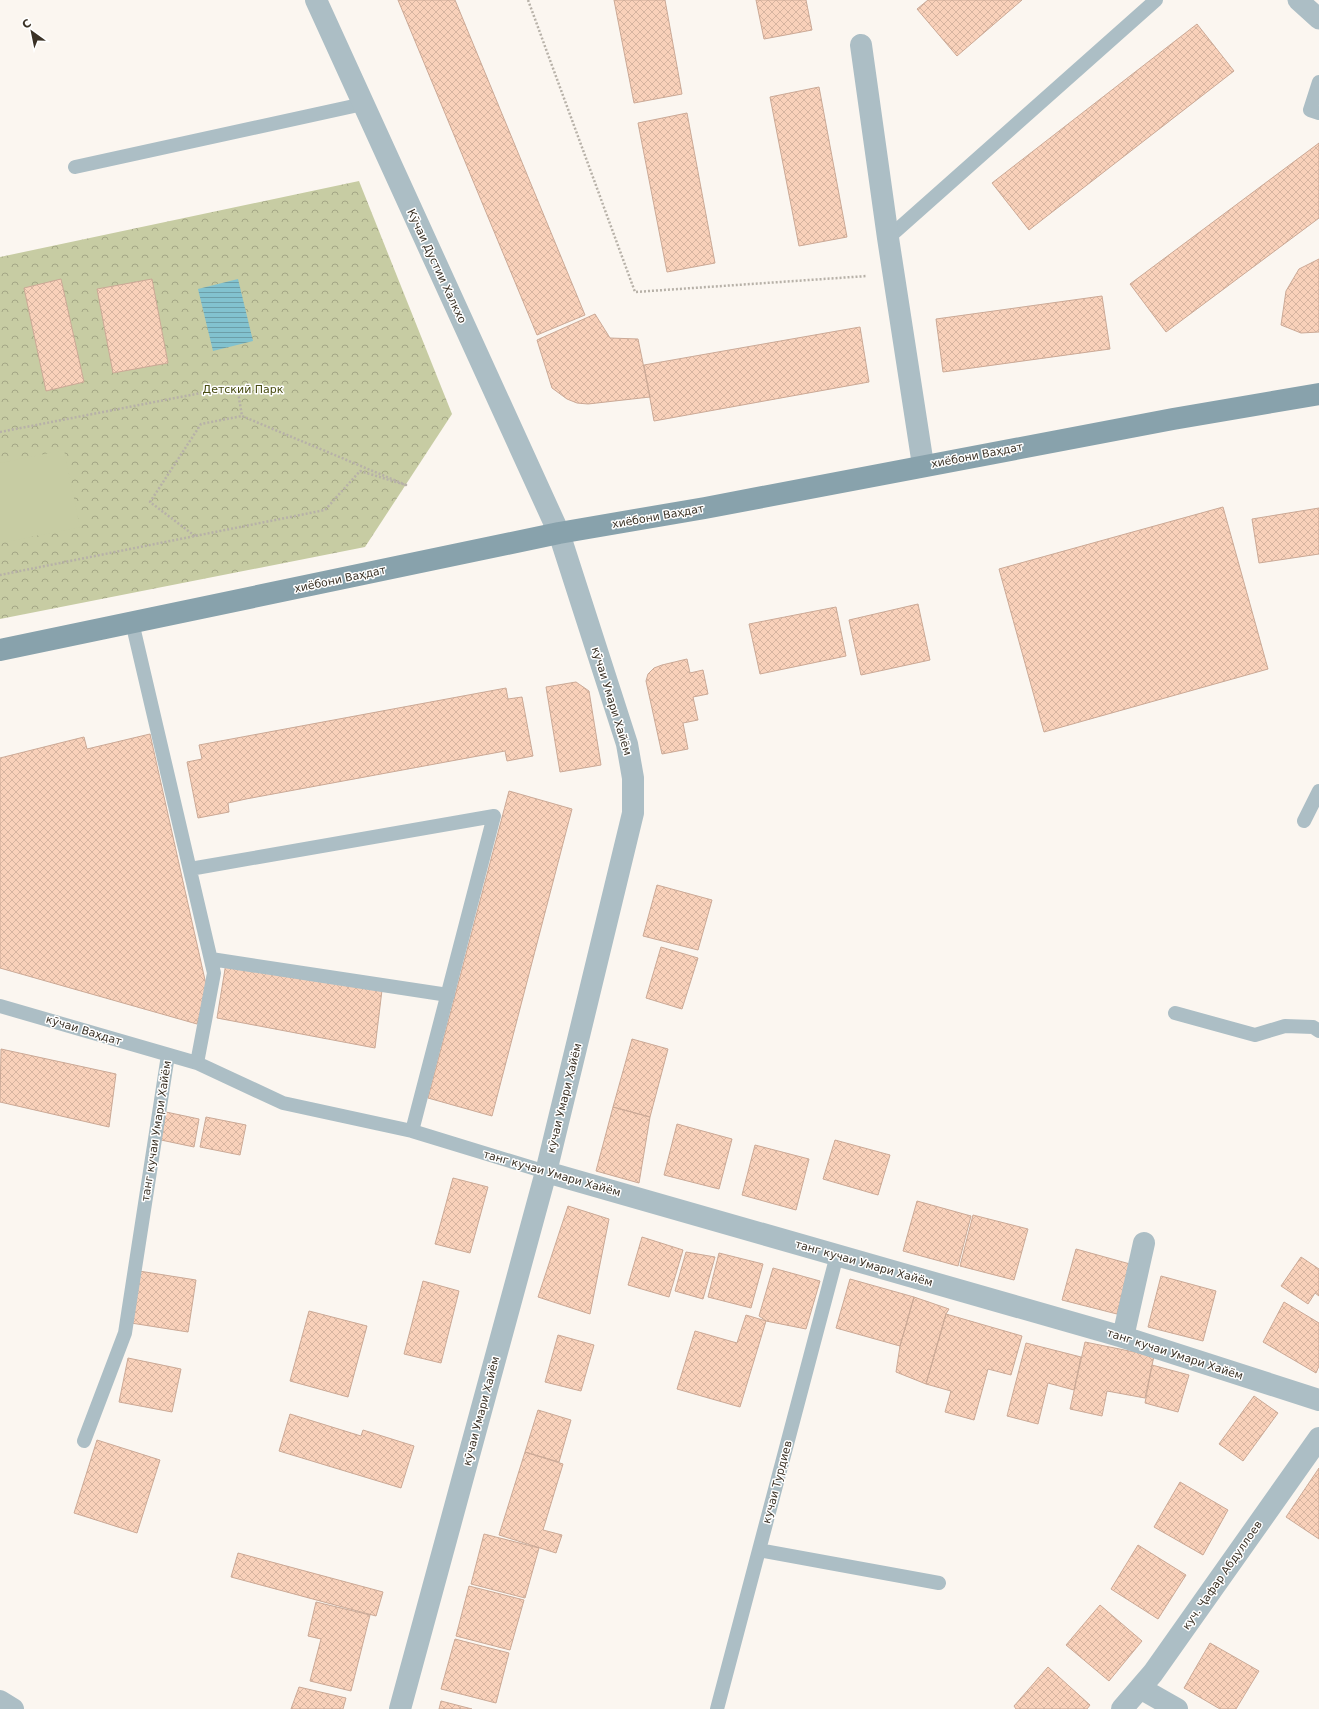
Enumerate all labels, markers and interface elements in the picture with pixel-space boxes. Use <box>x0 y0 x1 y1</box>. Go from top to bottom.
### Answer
north arrow <box>12 12 52 52</box>
text: С <box>20 16 34 32</box>
street label: Кӯчаи Дустии Халкхо <box>404 207 469 326</box>
park label: Детский Парк <box>203 383 284 396</box>
street label: хиёбони Ваҳдат <box>930 440 1025 471</box>
street label: хиёбони Ваҳдат <box>611 502 706 531</box>
street label: хиёбони Ваҳдат <box>293 563 388 596</box>
street label: кӯчаи Умари Хайём <box>589 645 634 757</box>
street label: кӯчаи Ваҳдат <box>44 1013 124 1048</box>
street label: кӯчаи Умари Хайём <box>545 1042 584 1154</box>
street label: танг кучаи Умари Хайём <box>139 1060 174 1202</box>
street label: танг кучаи Умари Хайём <box>482 1148 622 1199</box>
street label: танг кучаи Умари Хайём <box>794 1238 934 1289</box>
street label: танг кучаи Умари Хайём <box>1105 1326 1245 1383</box>
street label: кӯчаи Умари Хайём <box>461 1355 502 1467</box>
street label: кучаи Турдиев <box>760 1439 795 1525</box>
street label: куч. Ҷафар Абдуллоев <box>1180 1518 1265 1632</box>

